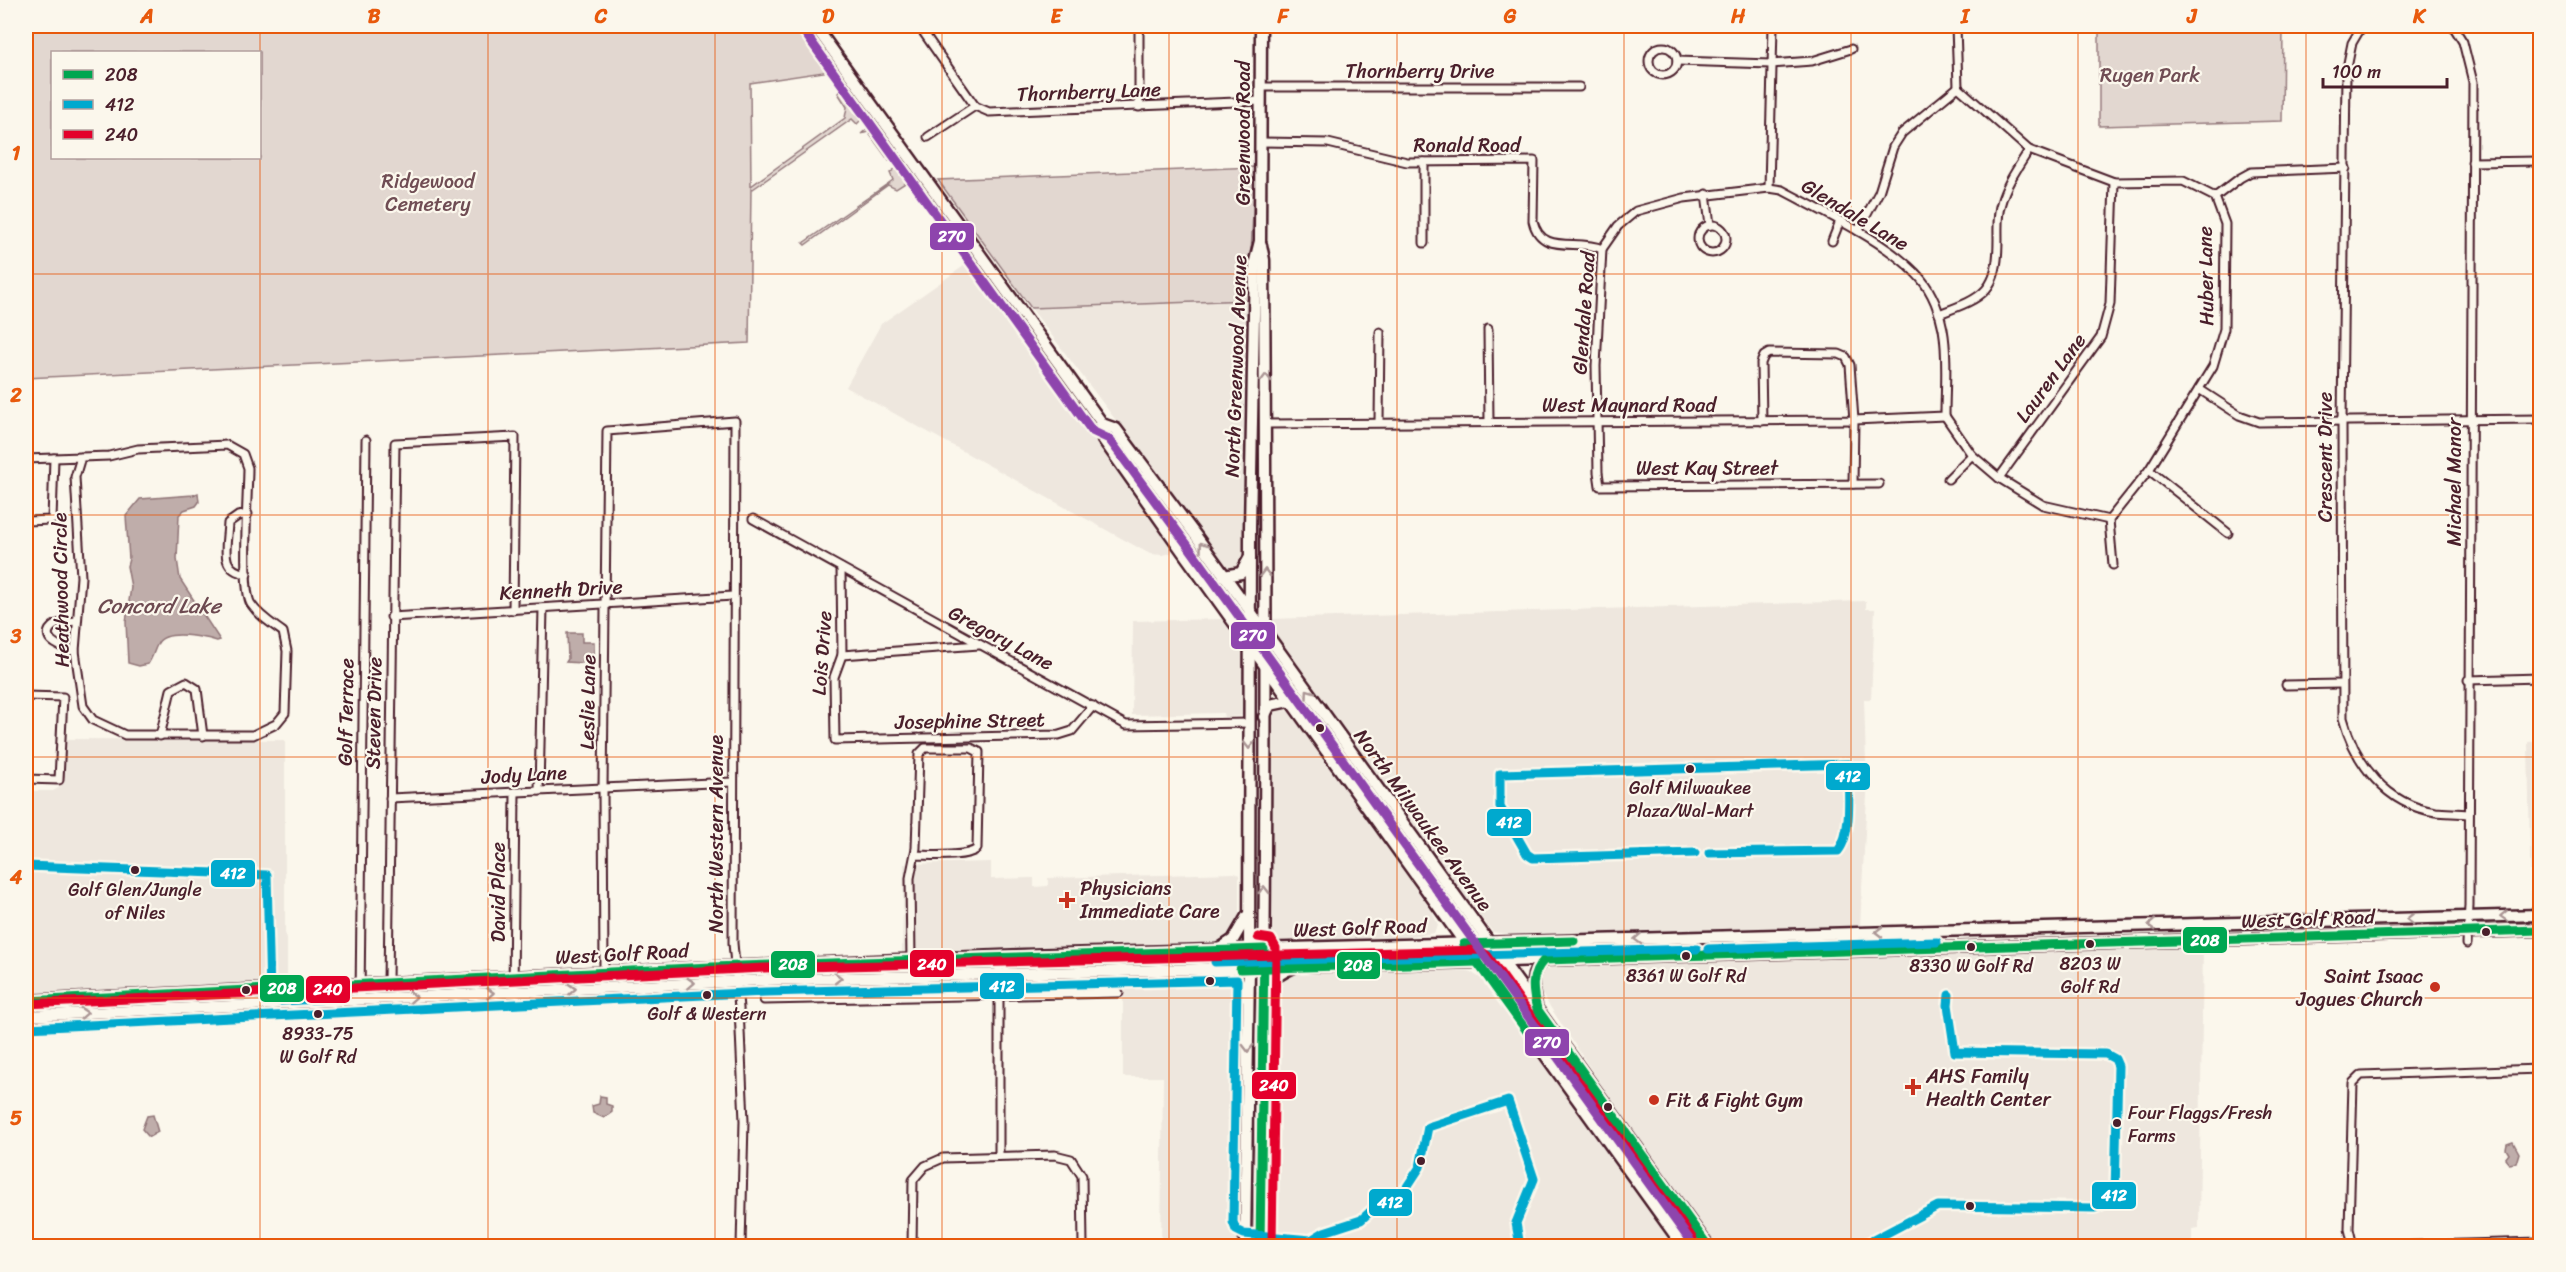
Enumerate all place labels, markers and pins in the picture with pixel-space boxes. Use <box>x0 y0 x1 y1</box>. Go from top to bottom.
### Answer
unlabelled marker <box>1314 722 1326 734</box>
marker: Golf Milwaukee Plaza/Wal-Mart <box>1684 763 1696 775</box>
place label: Golf Milwaukee Plaza/Wal-Mart <box>1626 772 1754 827</box>
marker: Golf Glen/Jungle of Niles <box>129 864 141 876</box>
place label: Physicians Immediate Care <box>1079 871 1220 929</box>
place label: Golf Glen/Jungle of Niles <box>68 874 202 929</box>
marker: Physicians Immediate Care <box>1058 891 1076 909</box>
unlabelled marker <box>2480 926 2492 938</box>
marker: 8203 W Golf Rd <box>2084 938 2096 950</box>
marker: 8330 W Golf Rd <box>1965 941 1977 953</box>
place label: 8203 W Golf Rd <box>2059 948 2122 1003</box>
marker: 8361 W Golf Rd <box>1680 950 1692 962</box>
place label: 8330 W Golf Rd <box>1909 950 2034 982</box>
place label: Saint Isaac Jogues Church <box>2295 959 2423 1017</box>
place label: 8361 W Golf Rd <box>1626 960 1748 992</box>
unlabelled marker <box>1204 975 1216 987</box>
marker: Saint Isaac Jogues Church <box>2428 980 2442 994</box>
unlabelled marker <box>240 984 252 996</box>
marker: Golf & Western <box>701 989 713 1001</box>
place label: Golf & Western <box>648 998 767 1030</box>
marker: 8933-75 W Golf Rd <box>312 1008 324 1020</box>
place label: 8933-75 W Golf Rd <box>280 1018 358 1073</box>
place label: AHS Family Health Center <box>1925 1059 2052 1117</box>
marker: AHS Family Health Center <box>1904 1078 1922 1096</box>
place label: Fit & Fight Gym <box>1666 1083 1803 1118</box>
marker: Fit & Fight Gym <box>1647 1093 1661 1107</box>
place label: Four Flaggs/Fresh Farms <box>2128 1097 2272 1152</box>
unlabelled marker <box>1602 1101 1614 1113</box>
marker: Four Flaggs/Fresh Farms <box>2111 1117 2123 1129</box>
unlabelled marker <box>1415 1155 1427 1167</box>
unlabelled marker <box>1964 1200 1976 1212</box>

